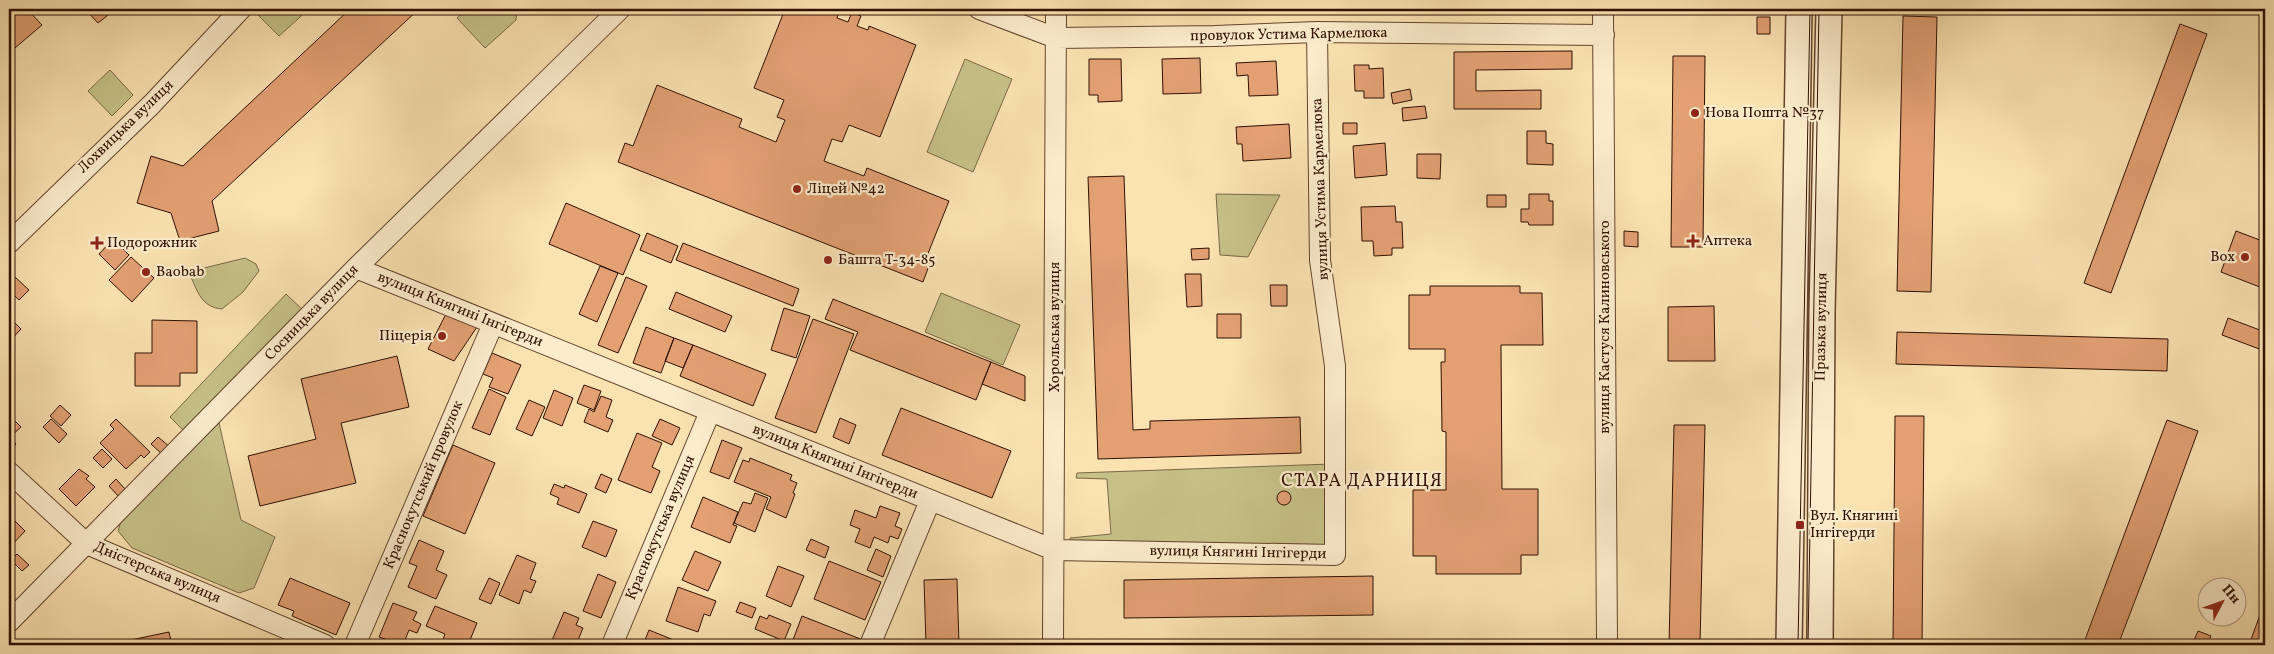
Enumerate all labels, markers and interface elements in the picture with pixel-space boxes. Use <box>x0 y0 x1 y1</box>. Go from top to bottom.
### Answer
street label: провулок Устима Кармелюка <box>1190 23 1388 47</box>
street label: Лохвицька вулиця <box>73 75 179 179</box>
street label: вулиця Устима Кармелюка <box>1307 97 1335 281</box>
place label: Нова Пошта №37 <box>1705 103 1824 124</box>
marker: Нова Пошта №37 <box>1689 107 1701 119</box>
place label: Ліцей №42 <box>807 179 885 200</box>
marker: Ліцей №42 <box>791 183 803 195</box>
street label: вулиця Кастуся Калиновського <box>1595 220 1616 434</box>
place label: Аптека <box>1703 231 1752 252</box>
place label: Подорожник <box>107 233 197 254</box>
marker: Аптека <box>1687 235 1699 247</box>
marker: Подорожник <box>91 237 103 249</box>
place label: Box <box>2210 247 2235 268</box>
place label: Башта Т-34-85 <box>838 250 936 271</box>
marker: Box <box>2239 251 2251 263</box>
marker: Башта Т-34-85 <box>822 254 834 266</box>
street label: Сосницька вулиця <box>260 260 364 366</box>
street label: Хорольська вулиця <box>1045 261 1066 392</box>
place label: Baobab <box>156 262 205 283</box>
marker: Baobab <box>140 266 152 278</box>
street label: вулиця Княгині Інгігерди <box>374 267 546 353</box>
street label: Празька вулиця <box>1811 272 1833 381</box>
place label: Піцерія <box>379 326 432 347</box>
marker: Піцерія <box>436 330 448 342</box>
street label: Краснокутський провулок <box>379 398 469 572</box>
street label: вулиця Княгині Інгігерди <box>749 419 921 505</box>
street label: Краснокутська вулиця <box>621 452 701 604</box>
district label: СТАРА ДАРНИЦЯ <box>1281 469 1443 494</box>
place label: Вул. Княгині Інгігерди <box>1810 506 1898 544</box>
marker: Вул. Княгині Інгігерди <box>1794 519 1806 531</box>
street label: Дністерська вулиця <box>90 537 224 609</box>
street label: вулиця Княгині Інгігерди <box>1149 541 1327 565</box>
north arrow <box>2196 576 2246 626</box>
text: Пн <box>2217 581 2244 608</box>

